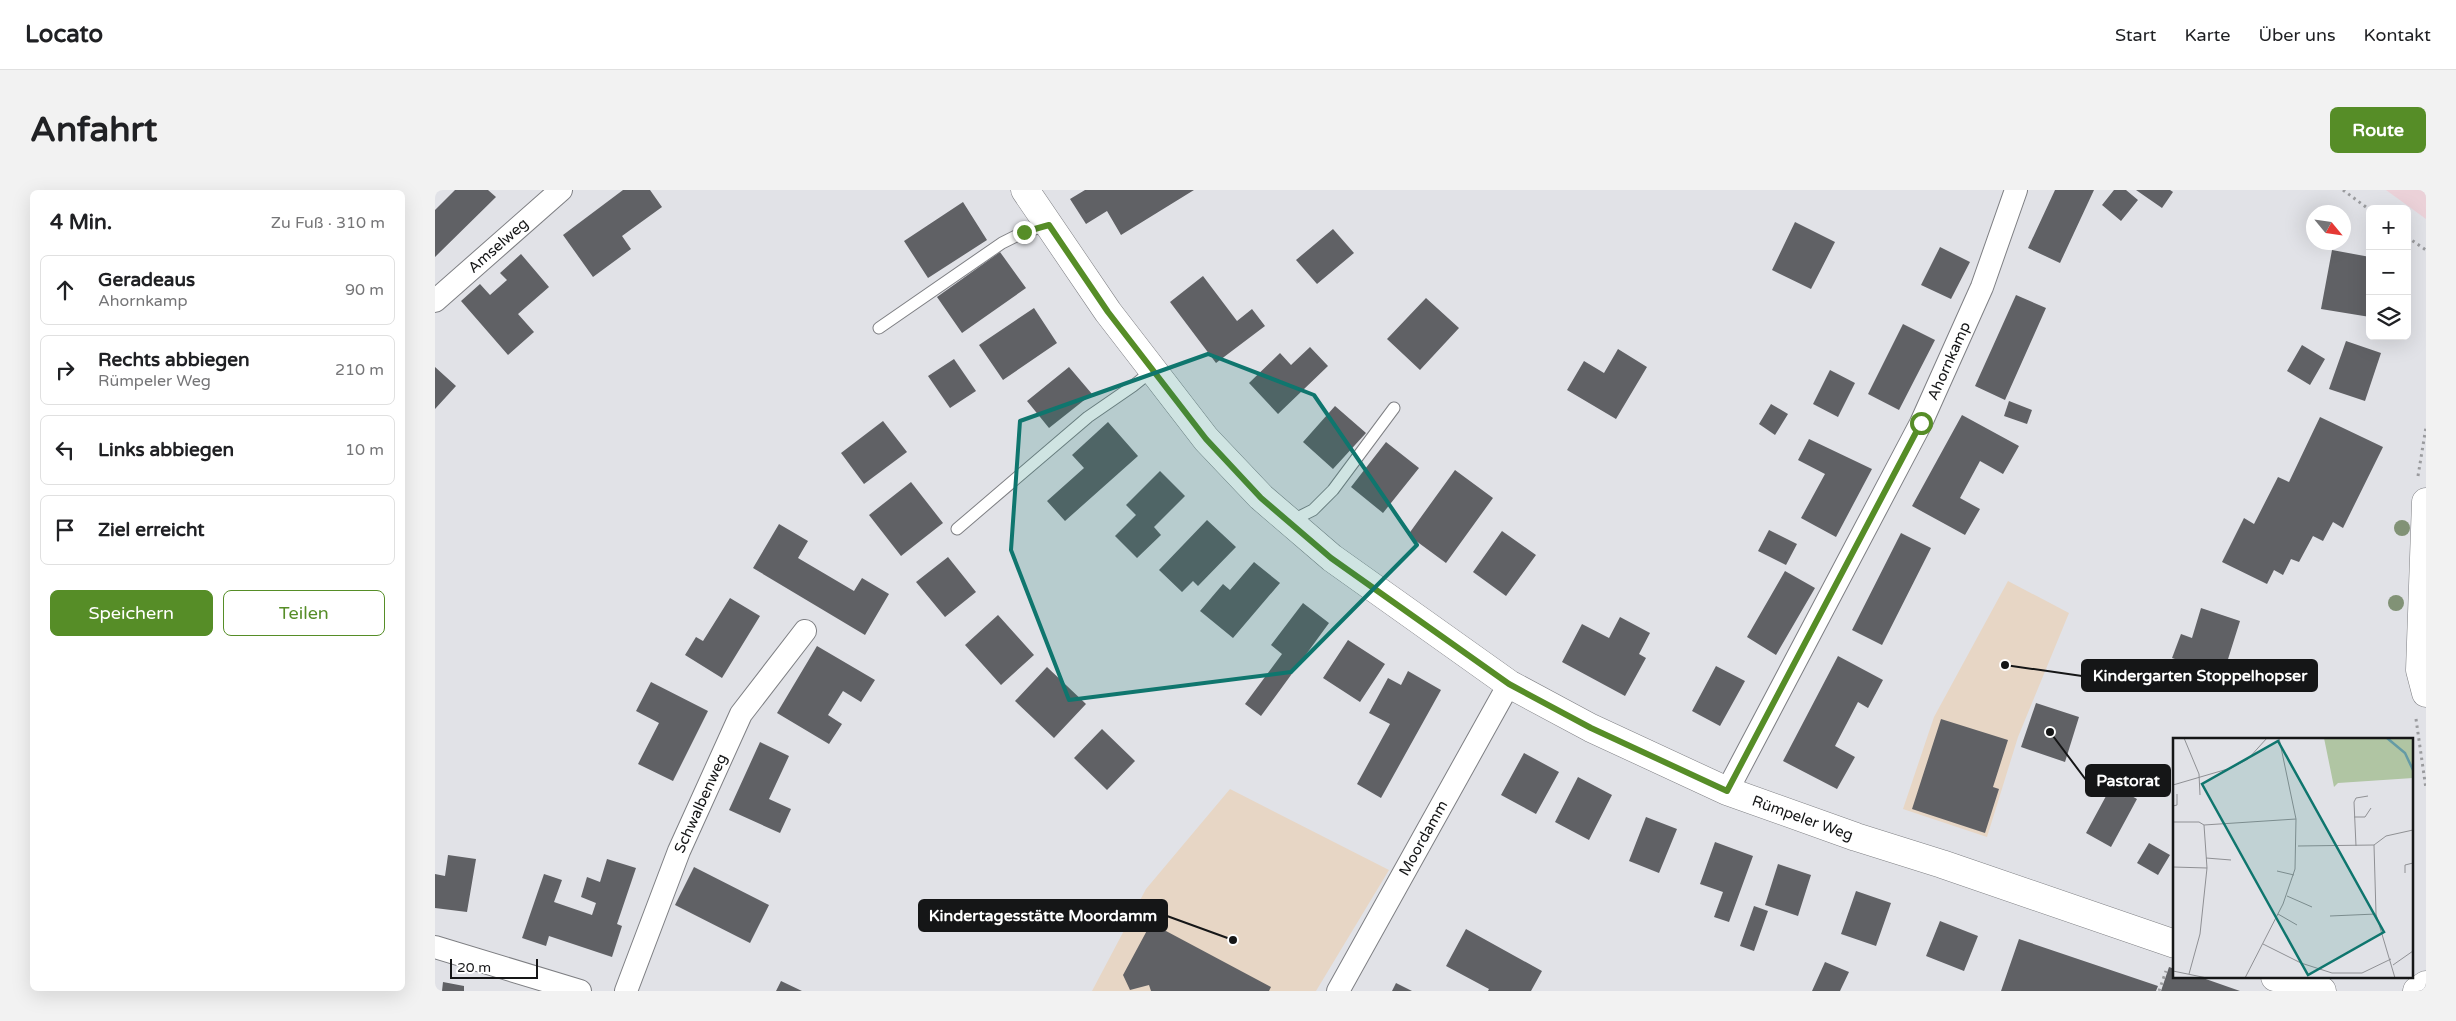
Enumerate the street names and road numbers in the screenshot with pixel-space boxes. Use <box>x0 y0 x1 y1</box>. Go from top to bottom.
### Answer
street label: Amselweg <box>464 214 532 277</box>
street label: Ahornkamp <box>1923 319 1974 403</box>
street label: Schwalbenweg <box>670 751 731 856</box>
street label: Rümpeler Weg <box>1750 792 1856 844</box>
street label: Moordamm <box>1395 797 1451 879</box>

